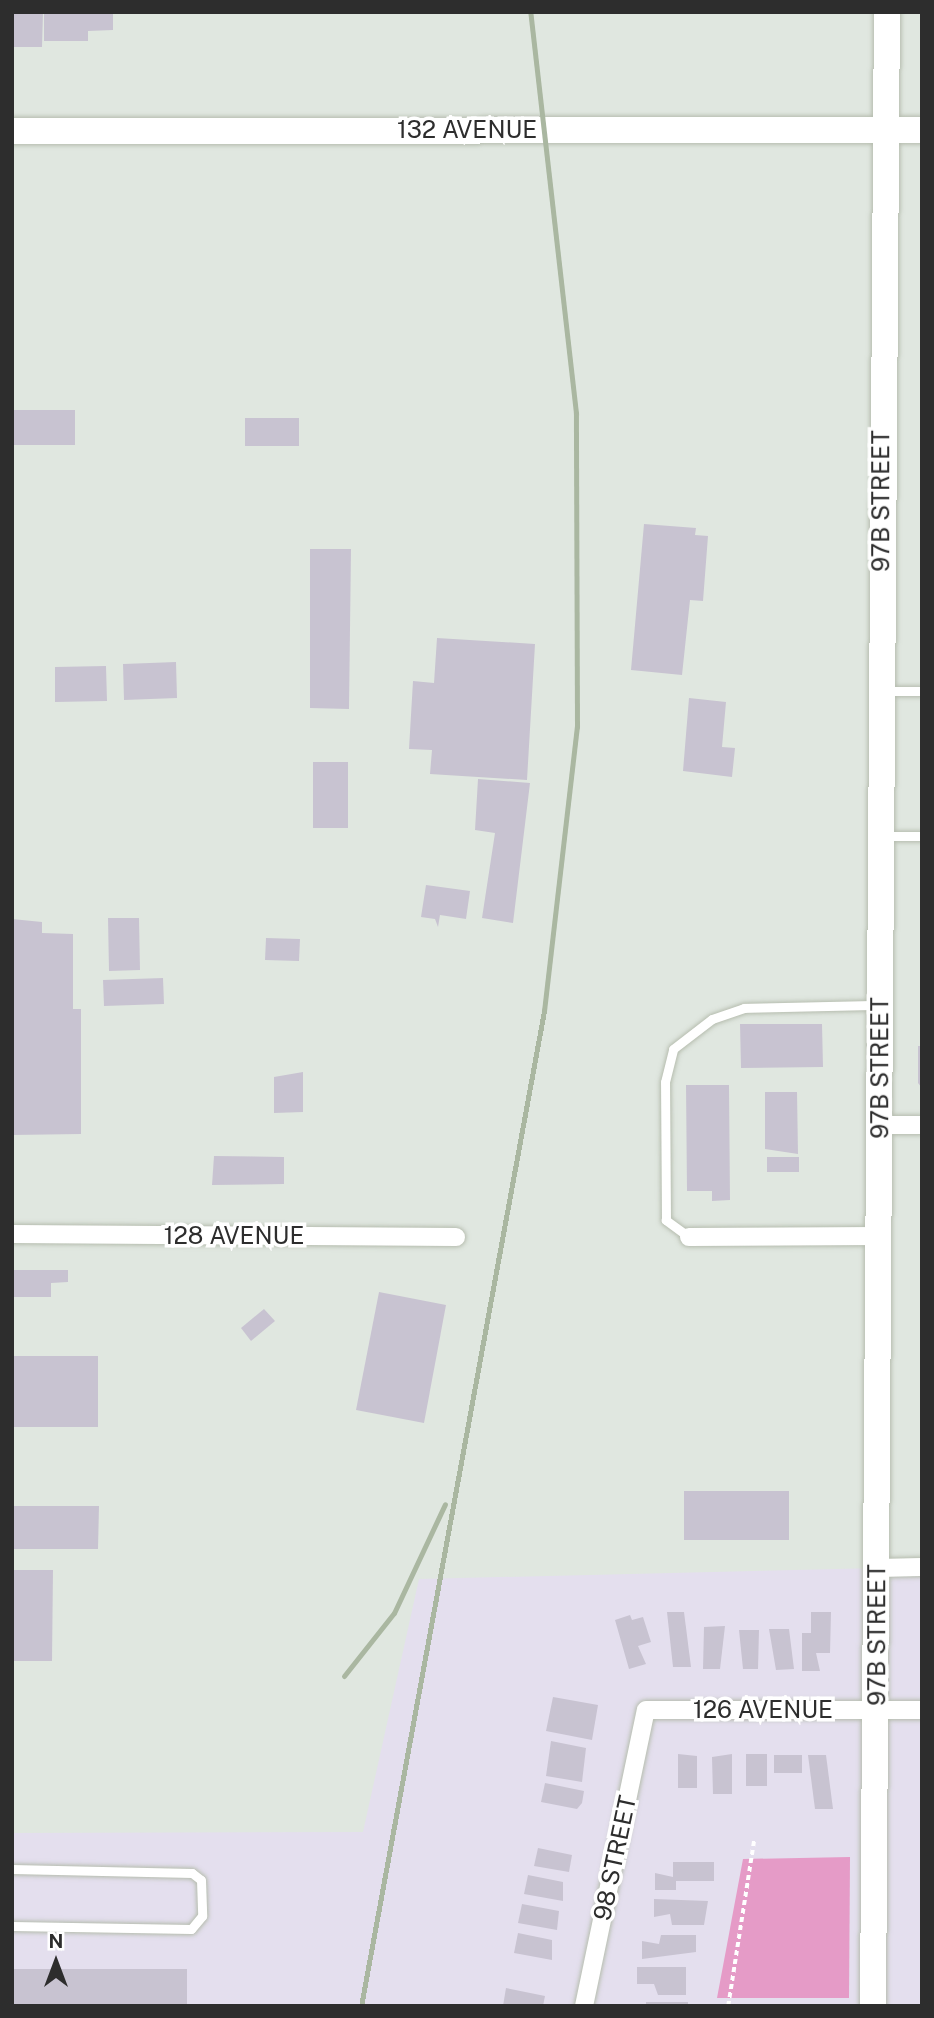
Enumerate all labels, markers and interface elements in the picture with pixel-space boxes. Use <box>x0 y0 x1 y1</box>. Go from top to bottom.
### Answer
street label: 132 AVENUE <box>397 116 537 144</box>
street label: 97B STREET <box>867 430 895 572</box>
street label: 97B STREET <box>866 997 894 1139</box>
street label: 128 AVENUE <box>164 1222 304 1250</box>
street label: 97B STREET <box>863 1564 891 1706</box>
street label: 126 AVENUE <box>693 1696 833 1724</box>
street label: 98 STREET <box>588 1793 642 1923</box>
north arrow <box>21 1927 91 1997</box>
text: N <box>49 1930 63 1952</box>

